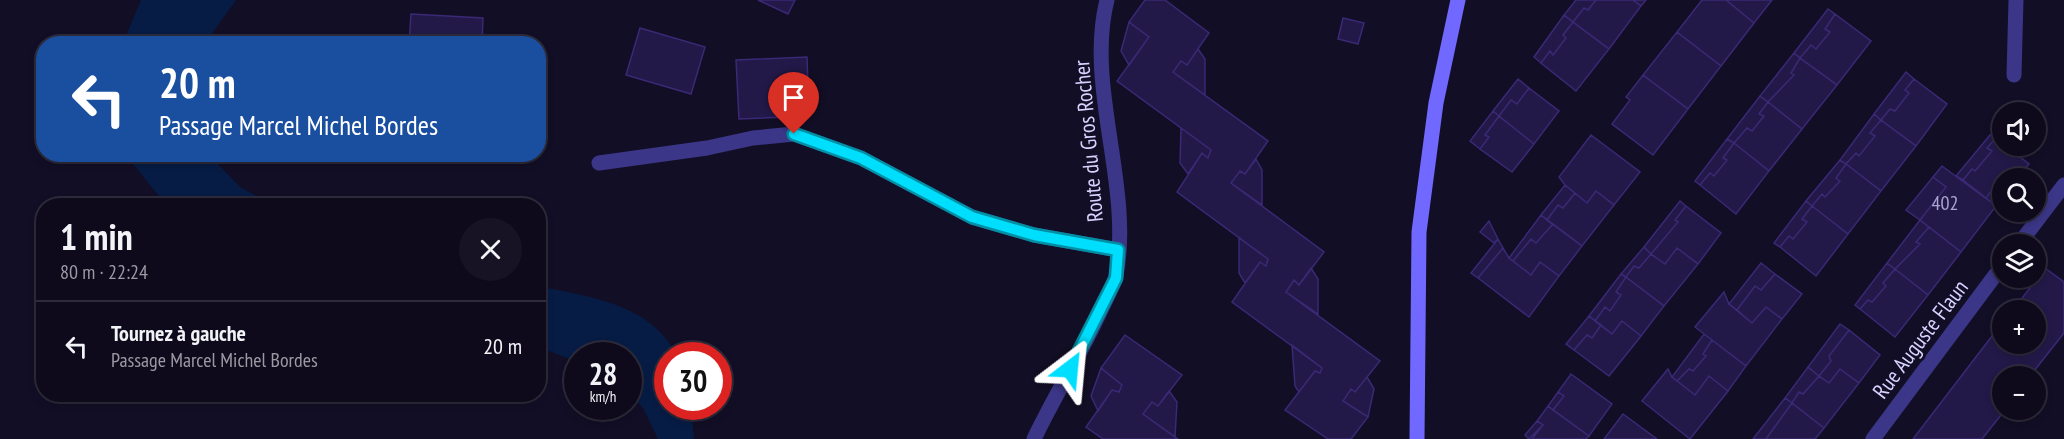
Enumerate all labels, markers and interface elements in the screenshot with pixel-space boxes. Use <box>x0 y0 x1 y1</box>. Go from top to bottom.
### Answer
text: 20 m <box>159 55 236 110</box>
street label: Route du Gros Rocher <box>1067 59 1109 223</box>
icon: left <box>60 60 138 138</box>
pin <box>768 72 819 134</box>
icon: arrive <box>777 81 810 114</box>
map controls <box>1992 102 2046 420</box>
button: sound <box>1992 102 2046 156</box>
text: Passage Marcel Michel Bordes <box>159 108 438 142</box>
button: search <box>1992 168 2046 222</box>
house number: 402 <box>1932 190 1959 216</box>
text: 1 min <box>60 213 133 260</box>
button: close <box>459 218 522 281</box>
button: layers <box>1992 234 2046 288</box>
text: 80 m · 22:24 <box>60 259 148 285</box>
street label: Rue Auguste Flaun <box>1866 274 1974 404</box>
button: + <box>1992 300 2046 354</box>
text: Tournez à gauche <box>111 319 246 347</box>
icon: left <box>60 330 93 363</box>
text: 20 m <box>483 332 522 360</box>
position arrow <box>1038 337 1102 401</box>
speed limit sign: 30 <box>654 342 732 420</box>
text: Passage Marcel Michel Bordes <box>111 347 318 373</box>
text: 28 <box>589 354 617 393</box>
button: − <box>1992 366 2046 420</box>
text: km/h <box>590 387 616 406</box>

